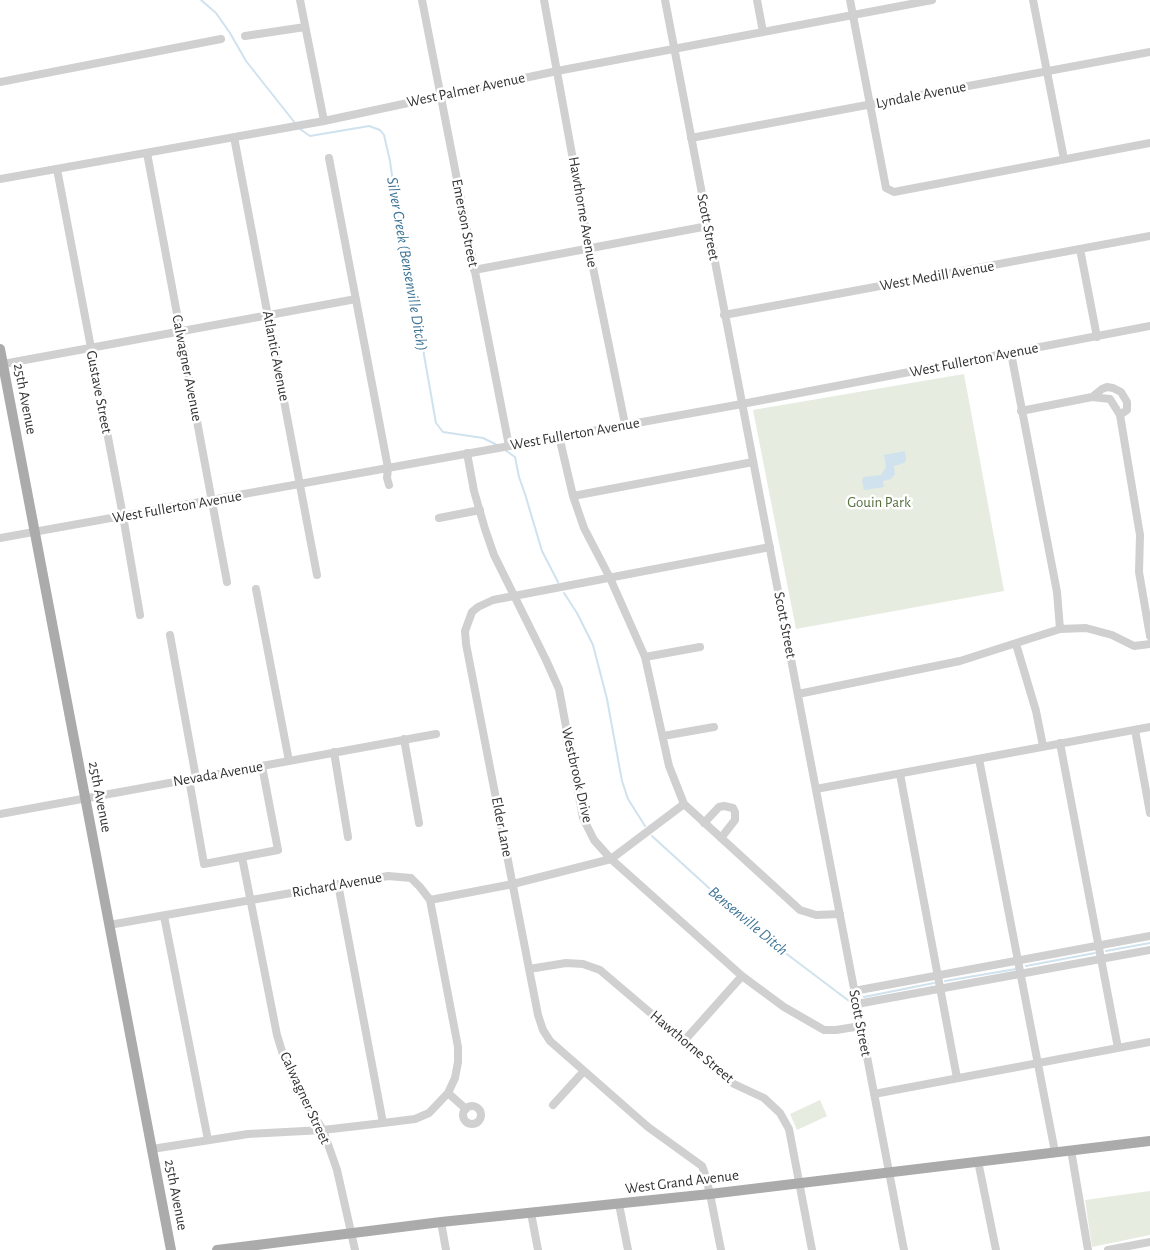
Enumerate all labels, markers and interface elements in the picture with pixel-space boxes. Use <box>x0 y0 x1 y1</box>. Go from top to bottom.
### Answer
street label: West Palmer Avenue <box>405 69 527 111</box>
street label: Lyndale Avenue <box>874 77 968 113</box>
street label: Hawthorne Avenue <box>564 155 602 269</box>
water label: Silver Creek (Bensenville Ditch) <box>382 176 432 352</box>
street label: Emerson Street <box>448 178 482 268</box>
street label: Scott Street <box>693 192 723 262</box>
street label: West Medill Avenue <box>878 257 996 295</box>
street label: Atlantic Avenue <box>258 309 294 403</box>
street label: Calwagner Avenue <box>168 313 206 423</box>
street label: West Fullerton Avenue <box>908 339 1040 381</box>
street label: Gustave Street <box>82 349 116 435</box>
street label: 25th Avenue <box>9 362 41 436</box>
street label: West Fullerton Avenue <box>509 414 641 454</box>
street label: West Fullerton Avenue <box>111 487 243 527</box>
park label: Gouin Park <box>847 493 911 511</box>
street label: Scott Street <box>770 590 800 660</box>
street label: Westbrook Drive <box>557 725 597 825</box>
street label: Nevada Avenue <box>172 757 264 791</box>
street label: 25th Avenue <box>84 760 116 834</box>
street label: Elder Lane <box>487 796 517 858</box>
street label: Richard Avenue <box>291 868 383 902</box>
water label: Bensenville Ditch <box>704 882 792 960</box>
street label: Scott Street <box>845 988 875 1058</box>
street label: Hawthorne Street <box>646 1007 738 1087</box>
street label: Calwagner Street <box>276 1049 334 1147</box>
street label: 25th Avenue <box>160 1158 192 1232</box>
street label: West Grand Avenue <box>624 1166 740 1198</box>

